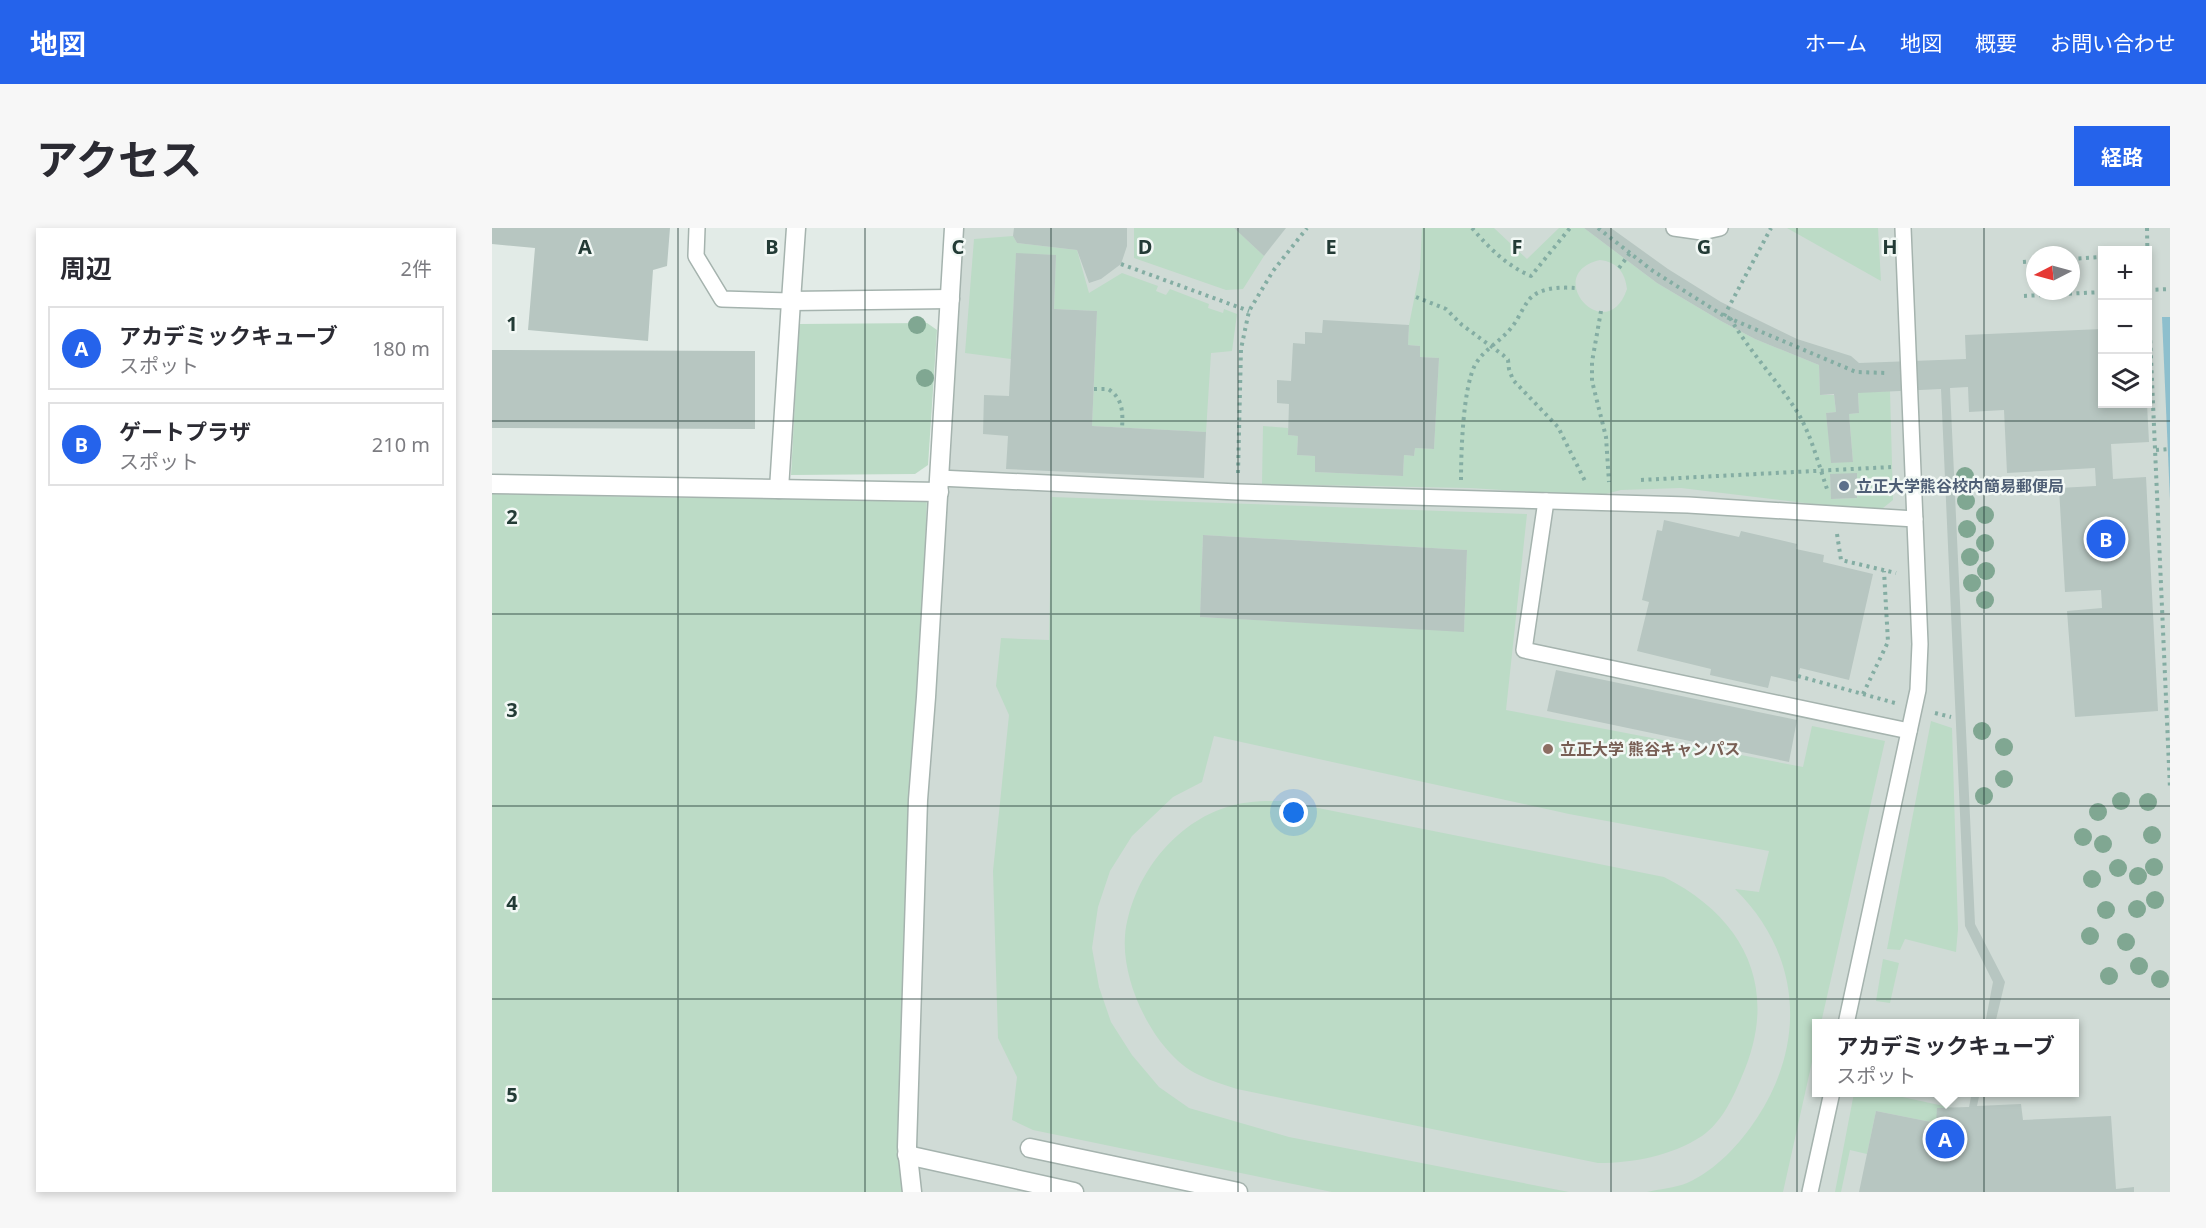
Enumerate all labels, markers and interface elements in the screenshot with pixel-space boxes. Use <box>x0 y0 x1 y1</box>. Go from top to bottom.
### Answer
text: 地図 <box>30 24 86 62</box>
text: ホーム <box>1805 29 1867 57</box>
text: 地図 <box>1900 29 1942 57</box>
text: 概要 <box>1975 29 2017 57</box>
text: お問い合わせ <box>2050 29 2176 57</box>
button: 経路 <box>2074 126 2170 186</box>
text: アクセス <box>36 130 202 187</box>
text: A <box>578 233 592 260</box>
text: B <box>765 233 779 260</box>
text: C <box>952 233 965 260</box>
text: D <box>1138 233 1152 260</box>
text: E <box>1325 233 1337 260</box>
text: F <box>1512 233 1522 260</box>
text: G <box>1697 233 1711 260</box>
text: H <box>1882 233 1898 260</box>
north arrow <box>2026 246 2080 300</box>
map controls <box>2098 246 2152 408</box>
button: + <box>2098 246 2152 300</box>
text: 周辺 <box>60 250 112 286</box>
text: 2件 <box>401 255 432 282</box>
button: − <box>2098 300 2152 354</box>
text: 1 <box>506 310 518 337</box>
text: アカデミックキューブ <box>119 320 338 350</box>
text: A <box>75 335 88 362</box>
text: 180 m <box>372 335 430 362</box>
text: スポット <box>119 352 199 379</box>
button: layers <box>2098 354 2152 408</box>
text: ゲートプラザ <box>119 416 251 446</box>
text: B <box>75 431 88 458</box>
text: 210 m <box>372 431 430 458</box>
text: スポット <box>119 448 199 475</box>
place label: 立正大学熊谷校内簡易郵便局 <box>1856 475 2064 497</box>
marker: 立正大学熊谷校内簡易郵便局 <box>1837 479 1851 493</box>
text: 2 <box>506 503 518 530</box>
pin: B <box>2086 516 2126 562</box>
text: 3 <box>506 696 518 723</box>
place label: 立正大学 熊谷キャンパス <box>1560 738 1740 760</box>
marker: 立正大学 熊谷キャンパス <box>1541 742 1555 756</box>
your location <box>1279 798 1308 827</box>
text: 4 <box>506 889 518 916</box>
popup <box>1812 1019 2079 1097</box>
text: アカデミックキューブ <box>1836 1030 2055 1060</box>
text: スポット <box>1836 1062 1916 1089</box>
text: 5 <box>506 1081 518 1108</box>
pin: A <box>1926 1116 1964 1162</box>

